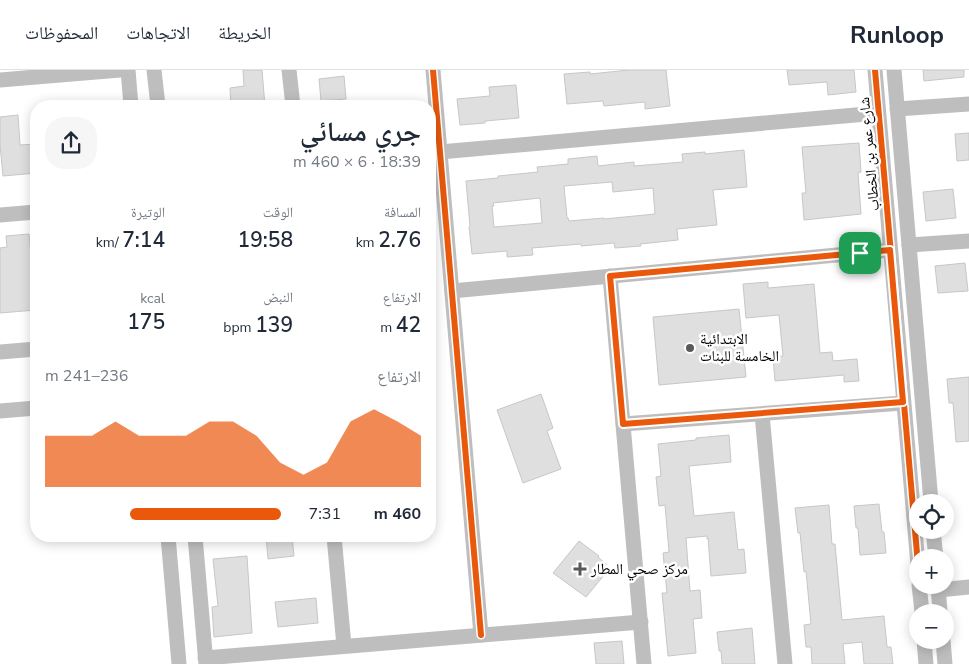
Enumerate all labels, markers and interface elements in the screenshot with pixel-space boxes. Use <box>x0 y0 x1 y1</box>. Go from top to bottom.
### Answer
text: Runloop <box>850 19 944 51</box>
text: المحفوظات <box>25 21 98 45</box>
text: الاتجاهات <box>126 21 190 45</box>
text: الخريطة <box>218 21 271 45</box>
street label: شارع عمر بن الخطاب <box>854 96 884 212</box>
text: جري مسائي <box>300 113 421 151</box>
button: share <box>45 117 97 169</box>
text: 18:39 · 6 × 460 m <box>293 151 421 173</box>
text: الوتيرة <box>131 203 165 222</box>
text: الوقت <box>263 203 293 222</box>
text: المسافة <box>384 203 421 222</box>
text: 7:14 <box>122 226 165 254</box>
text: 19:58 <box>238 226 293 254</box>
text: 2.76 <box>378 226 421 254</box>
pin <box>839 232 881 274</box>
text: /km <box>96 233 122 252</box>
text: km <box>356 233 378 252</box>
icon: arrive <box>846 239 874 267</box>
text: النبض <box>263 288 293 307</box>
text: الارتفاع <box>383 288 421 307</box>
text: kcal <box>140 289 165 308</box>
text: 175 <box>127 308 165 336</box>
text: 139 <box>255 311 293 339</box>
text: 42 <box>396 311 421 339</box>
text: bpm <box>223 318 255 337</box>
text: m <box>380 318 396 337</box>
place label: الابتدائية الخامسة للبنات <box>700 329 779 366</box>
marker: الابتدائية الخامسة للبنات <box>684 342 696 354</box>
text: 236–241 m <box>45 365 128 387</box>
text: الارتفاع <box>377 366 421 388</box>
map controls <box>909 494 954 649</box>
button: locate <box>909 494 954 539</box>
text: 7:31 <box>309 503 341 525</box>
text: 460 m <box>374 503 421 525</box>
button: + <box>909 549 954 594</box>
place label: مركز صحي المطار <box>590 559 688 581</box>
marker: مركز صحي المطار <box>573 562 587 576</box>
button: − <box>909 604 954 649</box>

